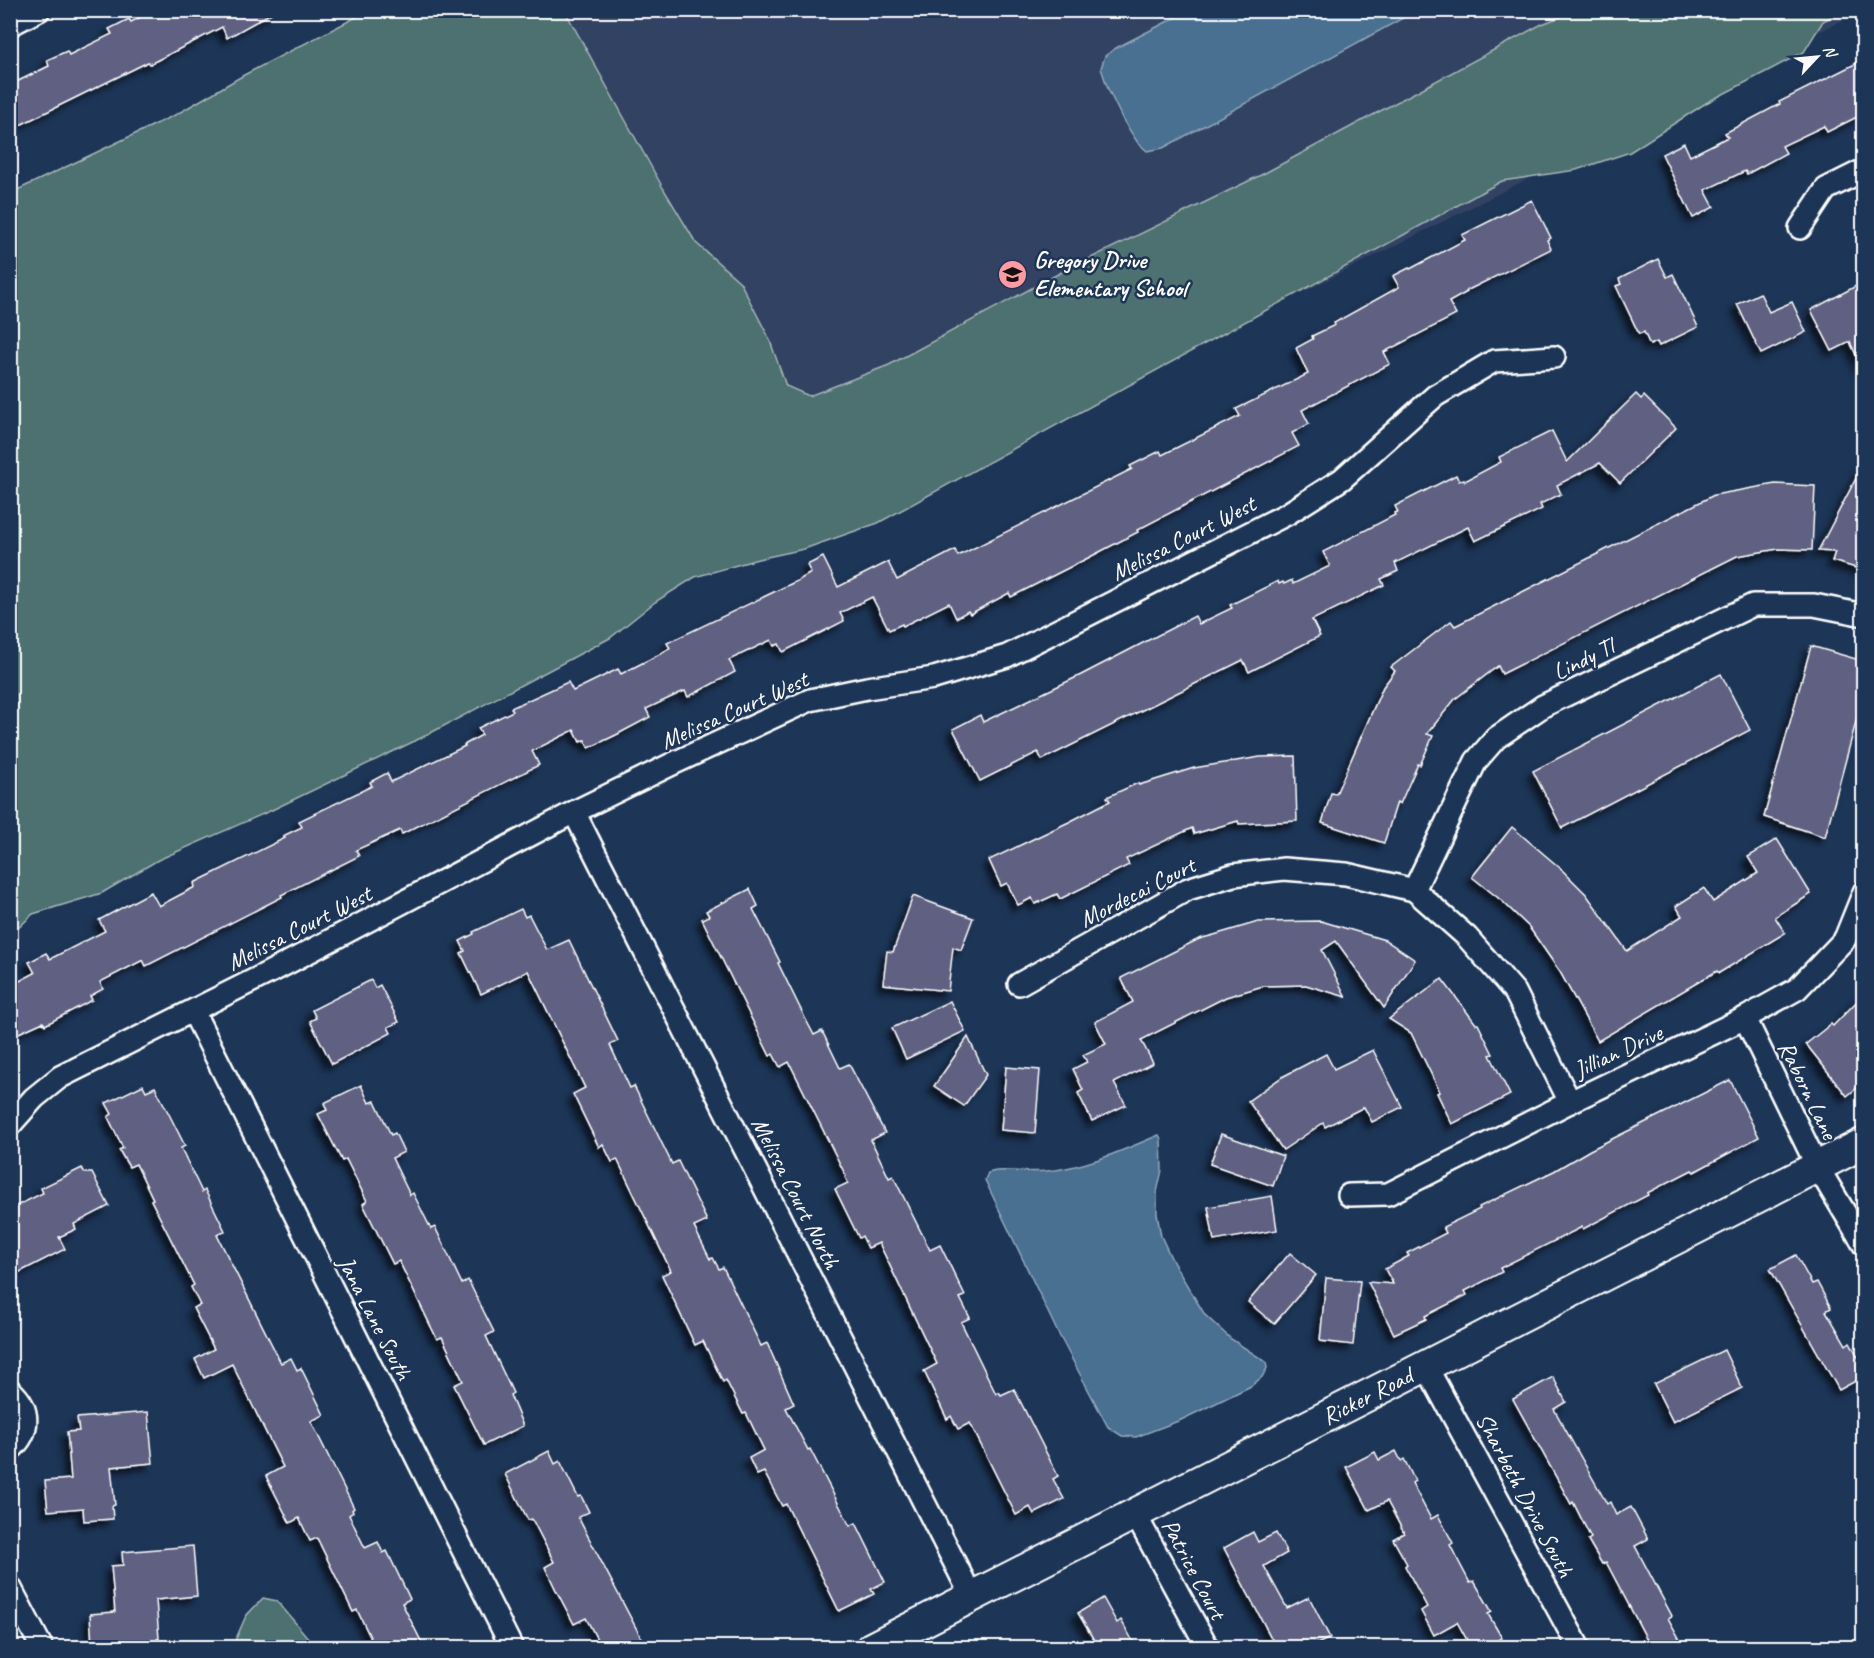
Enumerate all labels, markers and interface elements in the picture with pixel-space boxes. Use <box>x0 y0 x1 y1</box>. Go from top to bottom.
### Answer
north arrow <box>1787 27 1847 87</box>
text: N <box>1818 42 1842 62</box>
place label: Gregory Drive Elementary School <box>1034 245 1191 303</box>
school or university icon: Gregory Drive Elementary School <box>997 258 1029 290</box>
street label: Melissa Court West <box>1106 488 1262 587</box>
street label: Lindy Tl <box>1548 630 1622 687</box>
street label: Melissa Court West <box>656 663 814 756</box>
street label: Mordecai Court <box>1074 849 1202 934</box>
street label: Melissa Court West <box>222 878 378 977</box>
street label: Jillian Drive <box>1568 1017 1669 1085</box>
street label: Raborn Lane <box>1771 1036 1846 1146</box>
street label: Melissa Court North <box>745 1112 848 1275</box>
street label: Jana Lane South <box>331 1250 420 1387</box>
street label: Ricker Road <box>1317 1359 1421 1432</box>
street label: Sharbeth Drive South <box>1469 1408 1581 1583</box>
street label: Patrice Court <box>1155 1514 1234 1626</box>

